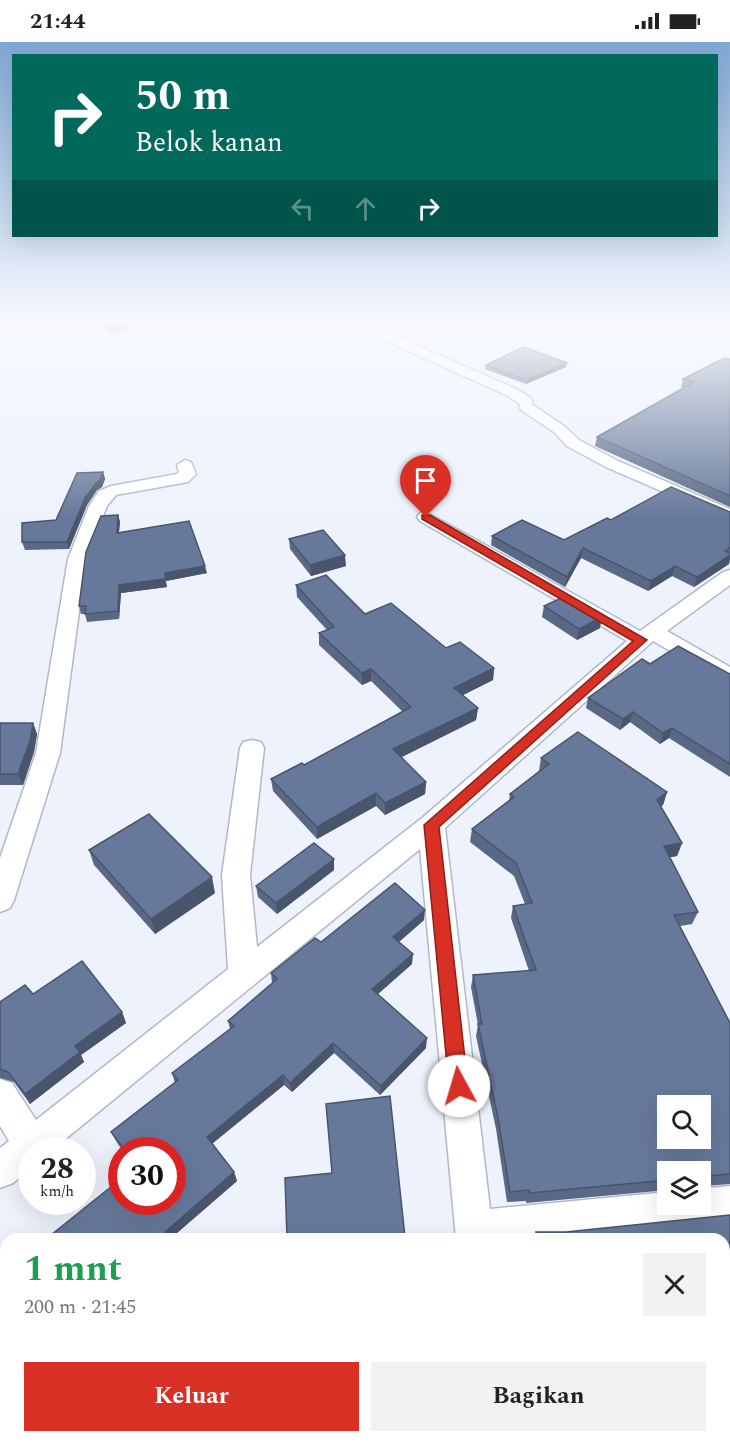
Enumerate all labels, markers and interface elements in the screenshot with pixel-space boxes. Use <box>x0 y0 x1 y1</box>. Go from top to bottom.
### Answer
text: 21:44 <box>30 5 85 38</box>
text: 50 m <box>135 65 230 128</box>
icon: right <box>36 78 114 156</box>
text: Belok kanan <box>135 122 283 164</box>
icon: left <box>286 192 319 225</box>
icon: ahead <box>349 192 382 225</box>
icon: right <box>412 192 445 225</box>
pin <box>400 455 451 517</box>
icon: arrive <box>409 464 442 497</box>
position arrow <box>427 1054 491 1118</box>
map controls <box>657 1095 711 1215</box>
button: search <box>657 1095 711 1149</box>
speed limit sign: 30 <box>108 1137 186 1215</box>
text: 28 <box>40 1146 74 1192</box>
button: layers <box>657 1161 711 1215</box>
text: km/h <box>40 1180 74 1203</box>
text: 1 mnt <box>24 1242 122 1297</box>
button: close <box>643 1253 706 1316</box>
text: 200 m · 21:45 <box>24 1292 136 1322</box>
button: Keluar <box>24 1362 359 1431</box>
button: Bagikan <box>371 1362 706 1431</box>

